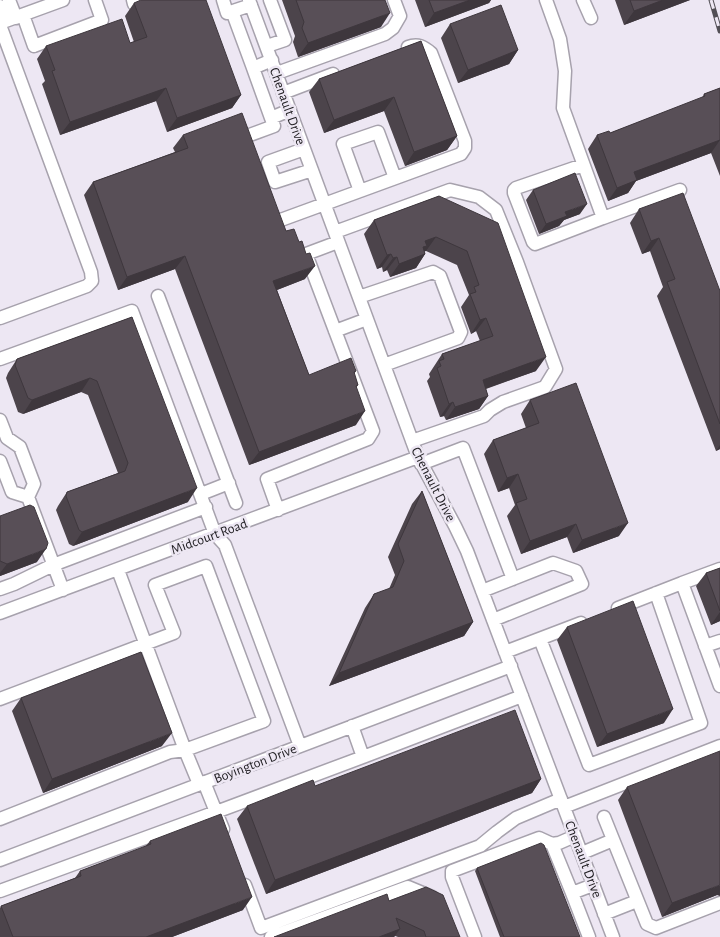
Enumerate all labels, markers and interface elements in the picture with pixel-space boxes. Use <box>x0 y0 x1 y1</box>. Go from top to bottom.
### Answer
street label: Chenault Drive <box>267 66 308 147</box>
street label: Chenault Drive <box>408 445 458 524</box>
street label: Midcourt Road <box>169 517 249 557</box>
street label: Boyington Drive <box>212 742 299 786</box>
street label: Chenault Drive <box>562 819 604 900</box>

